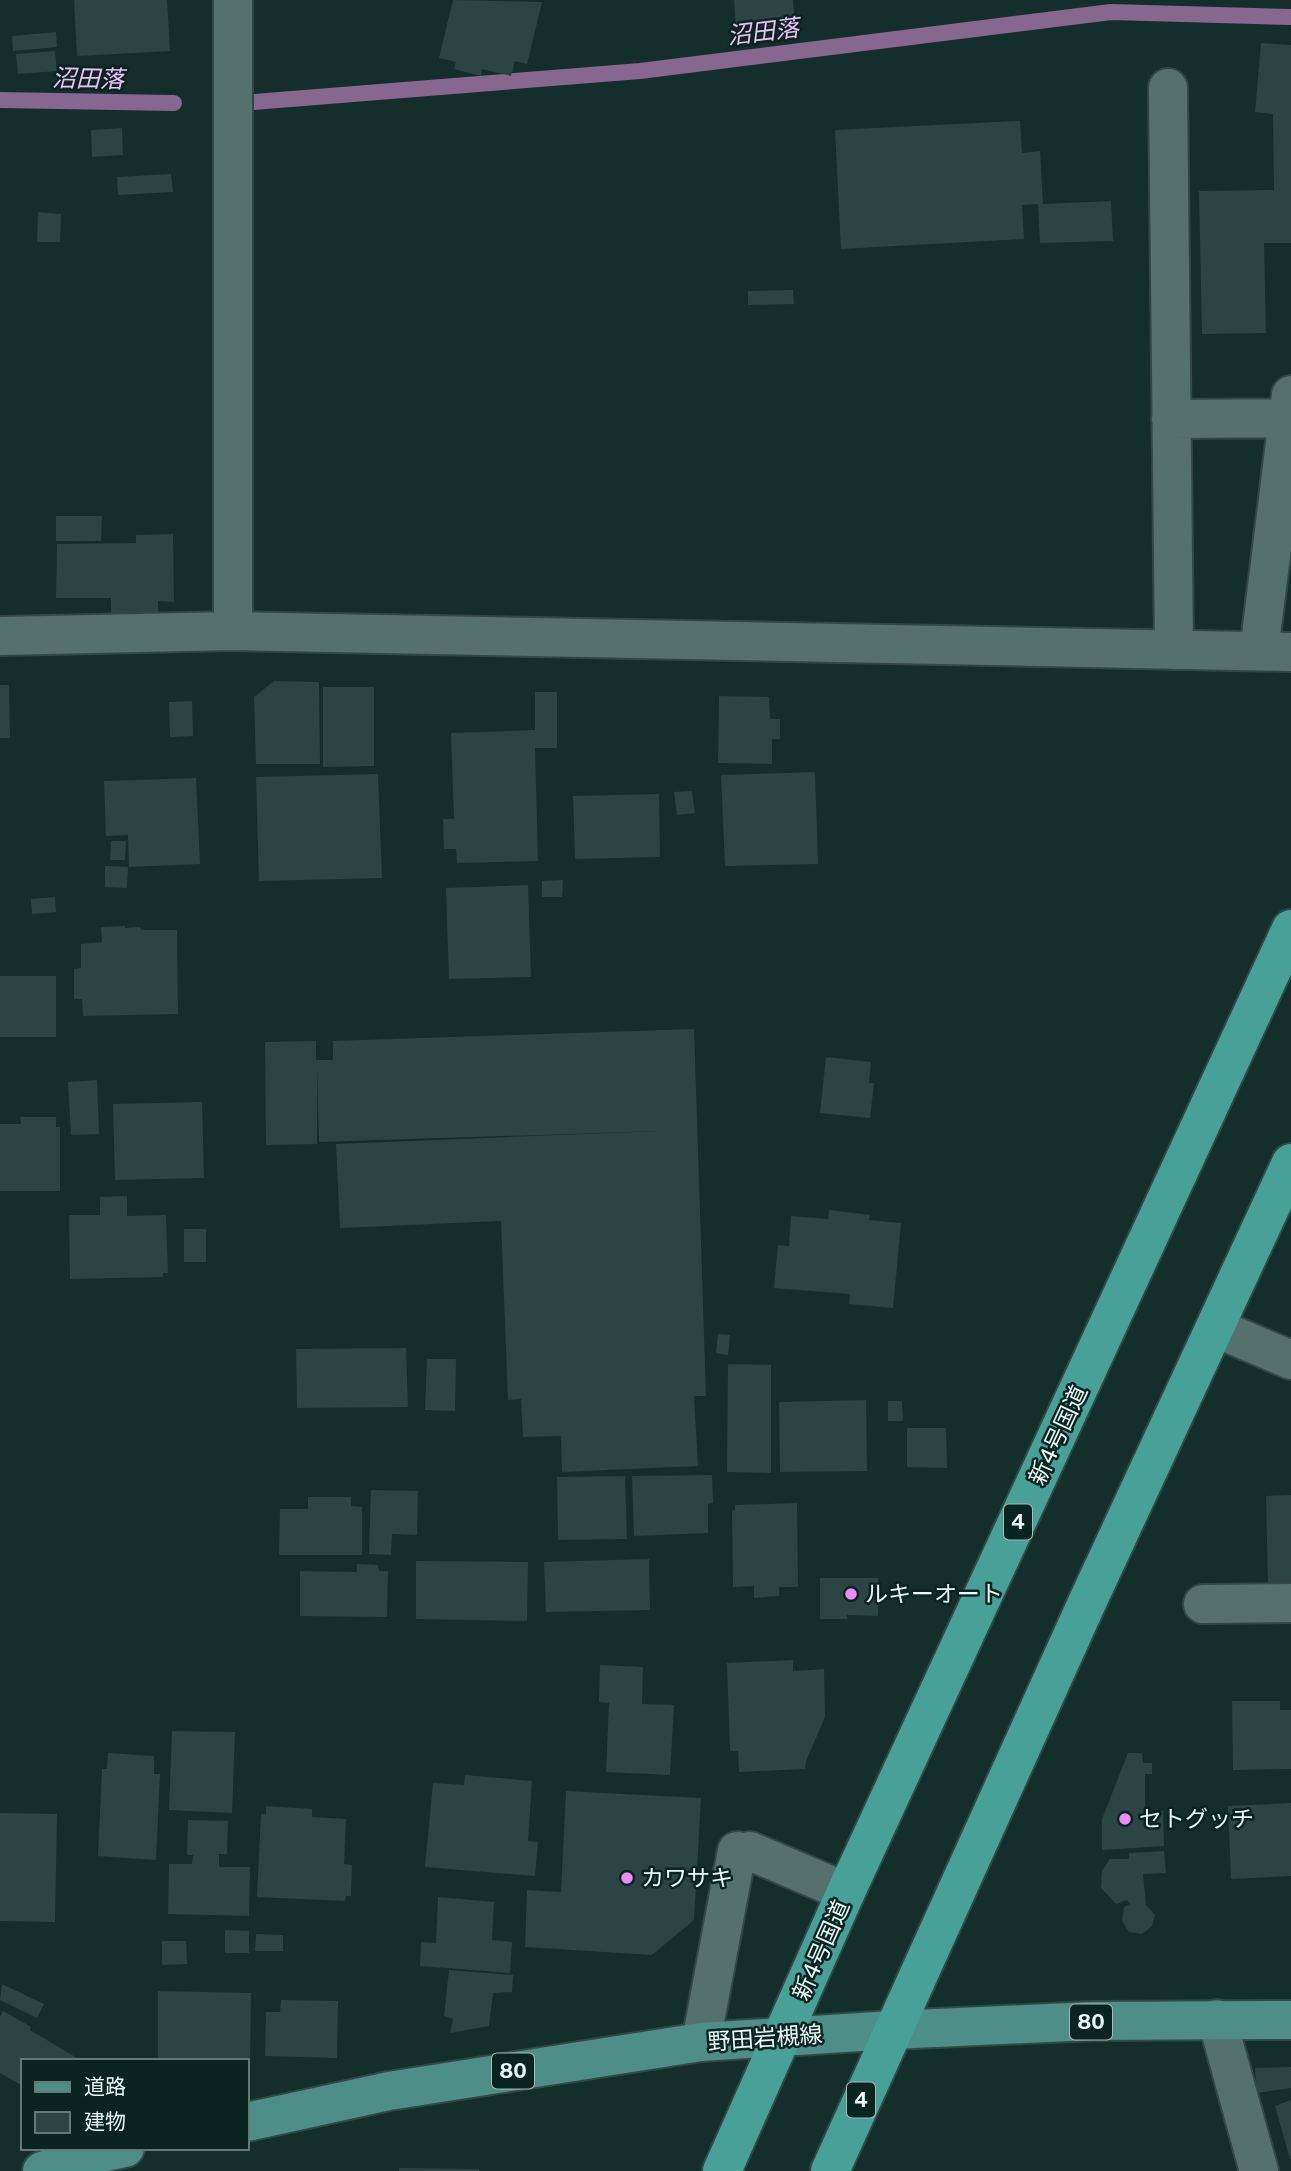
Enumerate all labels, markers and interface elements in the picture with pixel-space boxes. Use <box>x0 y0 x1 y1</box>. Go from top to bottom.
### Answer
water label: 沼田落 <box>725 12 804 49</box>
water label: 沼田落 <box>52 63 128 93</box>
street label: 新4号国道 <box>1023 1381 1092 1489</box>
road number: 4 <box>1004 1504 1032 1540</box>
place label: ルキーオート <box>865 1580 1003 1607</box>
marker: ルキーオート <box>843 1586 859 1602</box>
place label: セトグッチ <box>1139 1805 1254 1832</box>
marker: セトグッチ <box>1117 1811 1133 1827</box>
place label: カワサキ <box>641 1864 733 1891</box>
marker: カワサキ <box>619 1870 635 1886</box>
street label: 新4号国道 <box>787 1896 855 2004</box>
road number: 80 <box>1070 2004 1112 2039</box>
street label: 野田岩槻線 <box>707 2020 823 2055</box>
road number: 80 <box>492 2054 534 2088</box>
legend <box>21 2059 248 2150</box>
text: 道路 <box>84 2074 126 2099</box>
road number: 4 <box>847 2082 875 2118</box>
text: 建物 <box>84 2109 126 2134</box>

